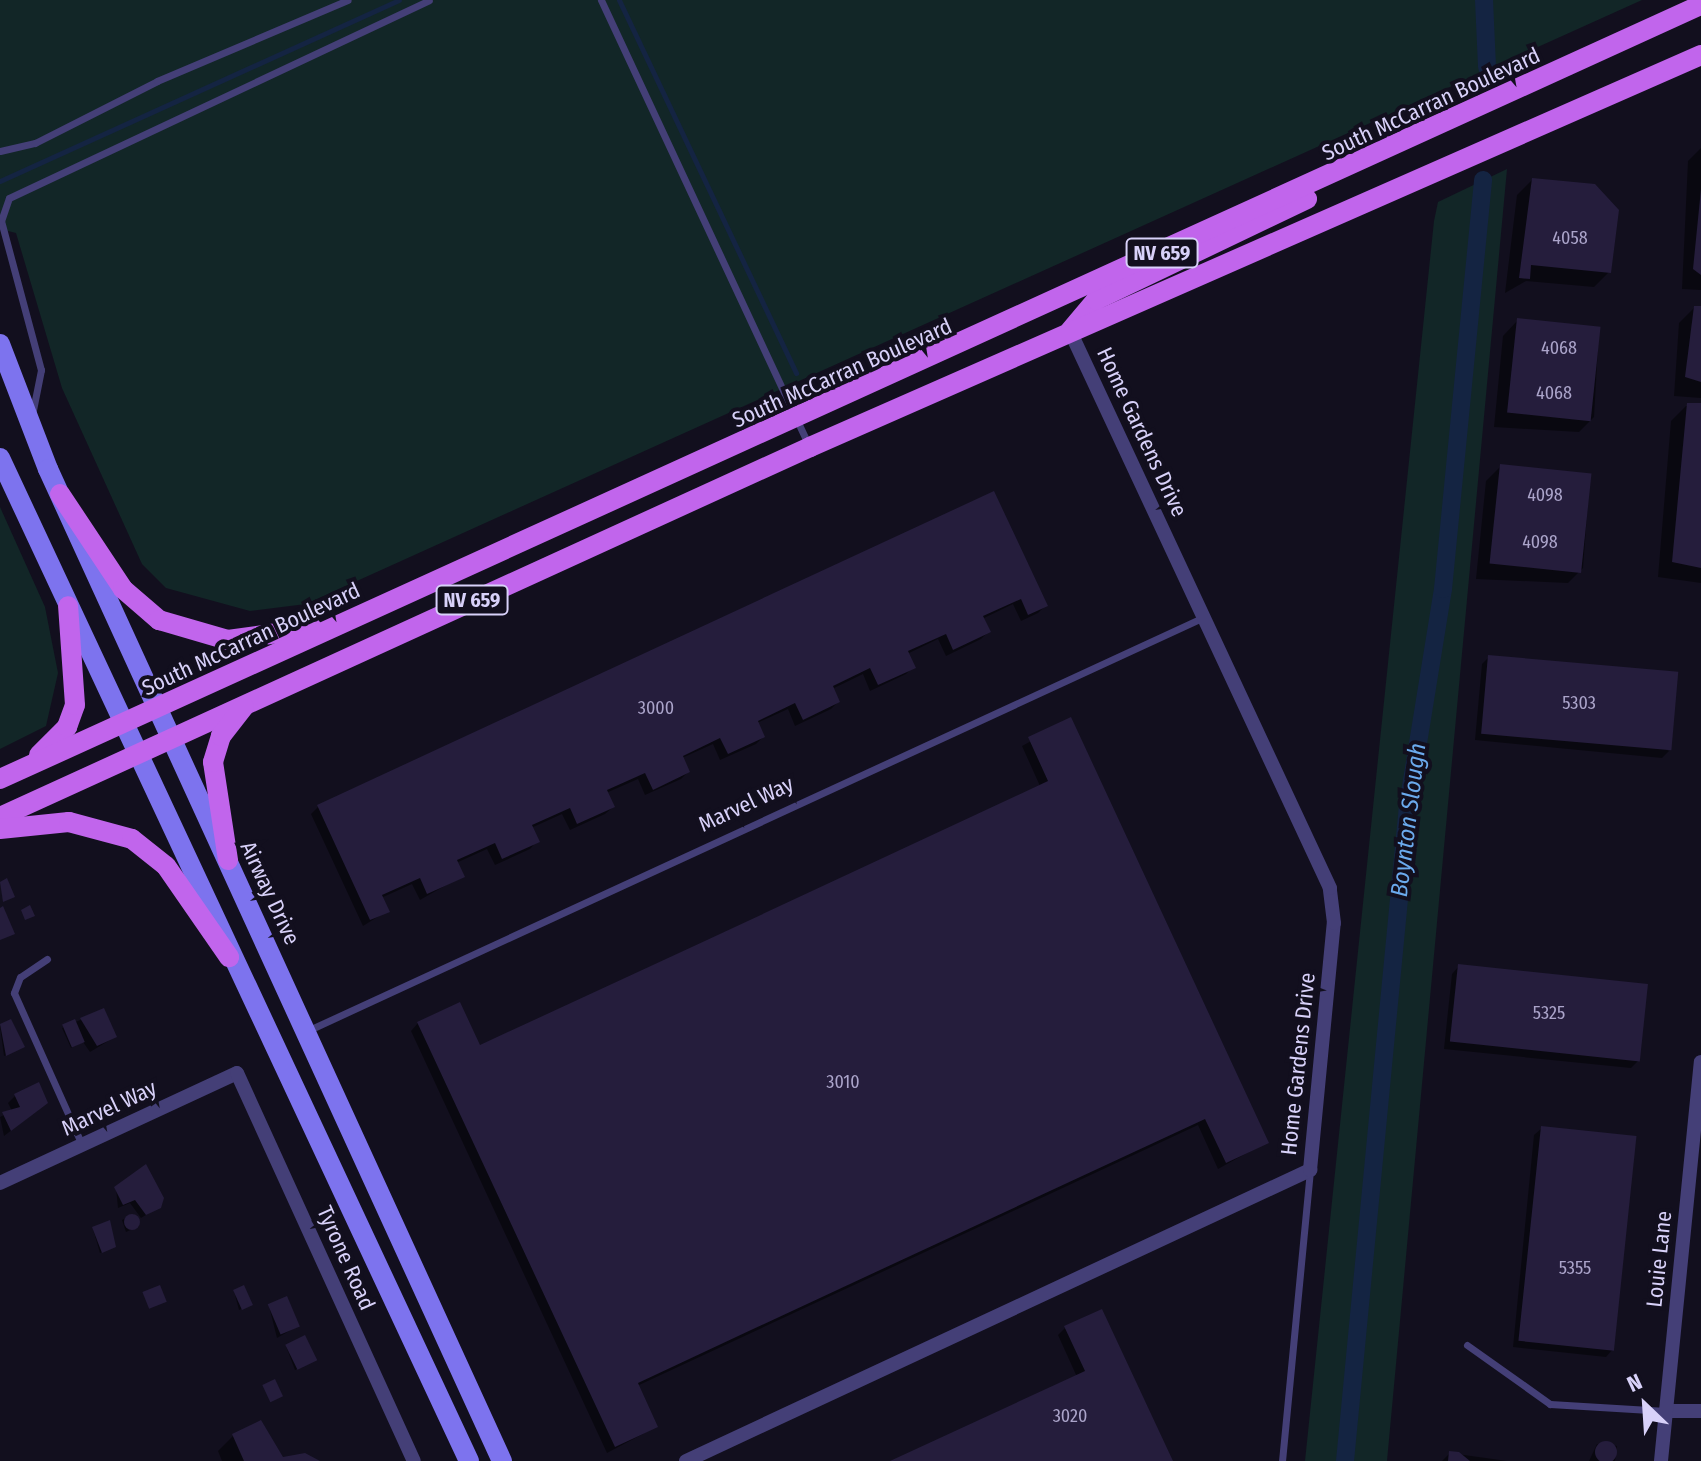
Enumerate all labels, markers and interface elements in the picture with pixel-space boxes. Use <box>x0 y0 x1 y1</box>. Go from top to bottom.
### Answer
street label: South McCarran Boulevard <box>1318 42 1544 166</box>
house number: 4058 <box>1552 227 1588 249</box>
road number: NV 659 <box>1124 237 1200 269</box>
street label: South McCarran Boulevard <box>728 313 956 433</box>
house number: 4068 <box>1541 337 1577 359</box>
street label: Home Gardens Drive <box>1091 343 1193 521</box>
house number: 4068 <box>1536 382 1572 404</box>
house number: 4098 <box>1527 484 1563 506</box>
house number: 4098 <box>1522 531 1558 553</box>
street label: South McCarran Boulevard <box>138 577 364 701</box>
road number: NV 659 <box>434 584 510 616</box>
house number: 5303 <box>1562 692 1596 714</box>
house number: 3000 <box>638 697 674 719</box>
water label: Boynton Slough <box>1385 741 1433 899</box>
street label: Marvel Way <box>694 771 798 837</box>
street label: Airway Drive <box>235 837 305 949</box>
street label: Home Gardens Drive <box>1275 971 1321 1157</box>
house number: 5325 <box>1533 1002 1565 1024</box>
house number: 3010 <box>826 1071 860 1093</box>
street label: Marvel Way <box>57 1075 161 1141</box>
street label: Tyrone Road <box>311 1202 381 1314</box>
street label: Louie Lane <box>1641 1210 1677 1308</box>
house number: 5355 <box>1559 1257 1591 1279</box>
north arrow <box>1605 1365 1685 1445</box>
text: N <box>1623 1368 1646 1398</box>
house number: 3020 <box>1053 1405 1087 1427</box>

